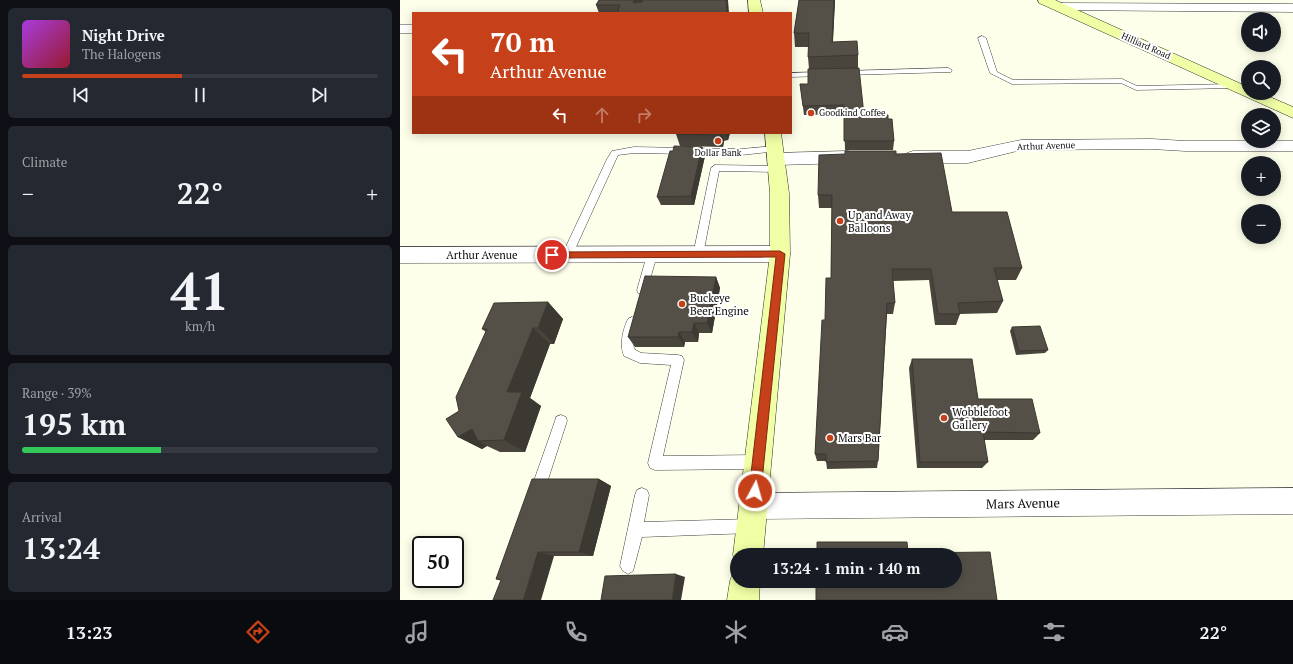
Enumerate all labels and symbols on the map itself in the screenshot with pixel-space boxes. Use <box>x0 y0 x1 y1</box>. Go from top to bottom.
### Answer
street label: Hilliard Road <box>1120 30 1172 62</box>
place label: Goodkind Coffee <box>819 107 886 119</box>
marker: Goodkind Coffee <box>806 108 816 118</box>
marker: Dollar Bank <box>713 136 723 146</box>
street label: Arthur Avenue <box>1017 139 1076 153</box>
place label: Dollar Bank <box>694 147 742 159</box>
place label: Up and Away Balloons <box>848 208 911 235</box>
marker: Up and Away Balloons <box>835 216 845 226</box>
pin <box>535 238 569 272</box>
street label: Arthur Avenue <box>446 248 518 262</box>
place label: Buckeye Beer Engine <box>690 291 749 318</box>
marker: Buckeye Beer Engine <box>677 299 687 309</box>
place label: Wobblefoot Gallery <box>952 405 1008 432</box>
marker: Wobblefoot Gallery <box>939 413 949 423</box>
place label: Mars Bar <box>838 431 882 445</box>
marker: Mars Bar <box>825 433 835 443</box>
position arrow <box>734 470 776 512</box>
street label: Mars Avenue <box>986 493 1060 513</box>
speed limit sign: 50 <box>412 536 464 588</box>

